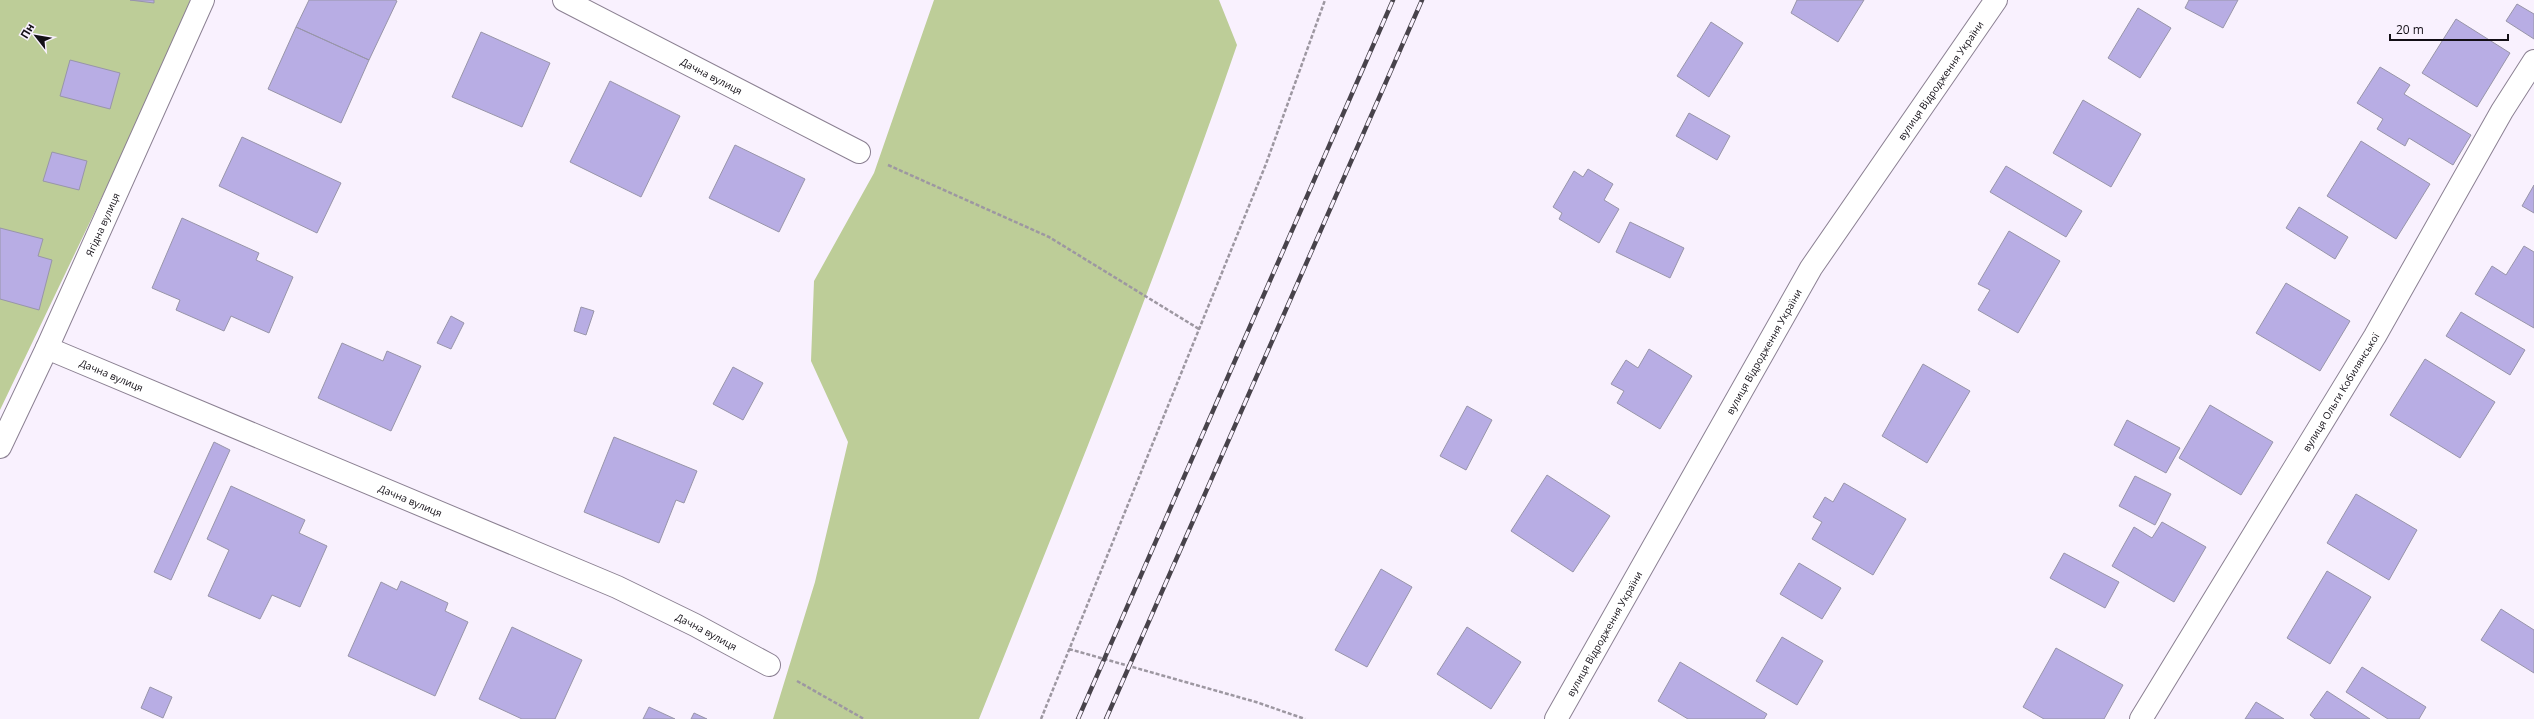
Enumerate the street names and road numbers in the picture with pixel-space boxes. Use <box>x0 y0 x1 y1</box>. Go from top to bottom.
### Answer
street label: вулиця Відродження України <box>1894 18 1987 143</box>
street label: Дачна вулиця <box>678 54 745 98</box>
street label: Ягідна вулиця <box>82 191 123 258</box>
street label: вулиця Відродження України <box>1723 286 1805 417</box>
street label: вулиця Ольги Кобилянської <box>2299 330 2383 454</box>
street label: Дачна вулиця <box>78 356 145 395</box>
street label: Дачна вулиця <box>376 481 444 520</box>
street label: вулиця Відродження України <box>1563 568 1645 699</box>
street label: Дачна вулиця <box>673 610 740 654</box>

